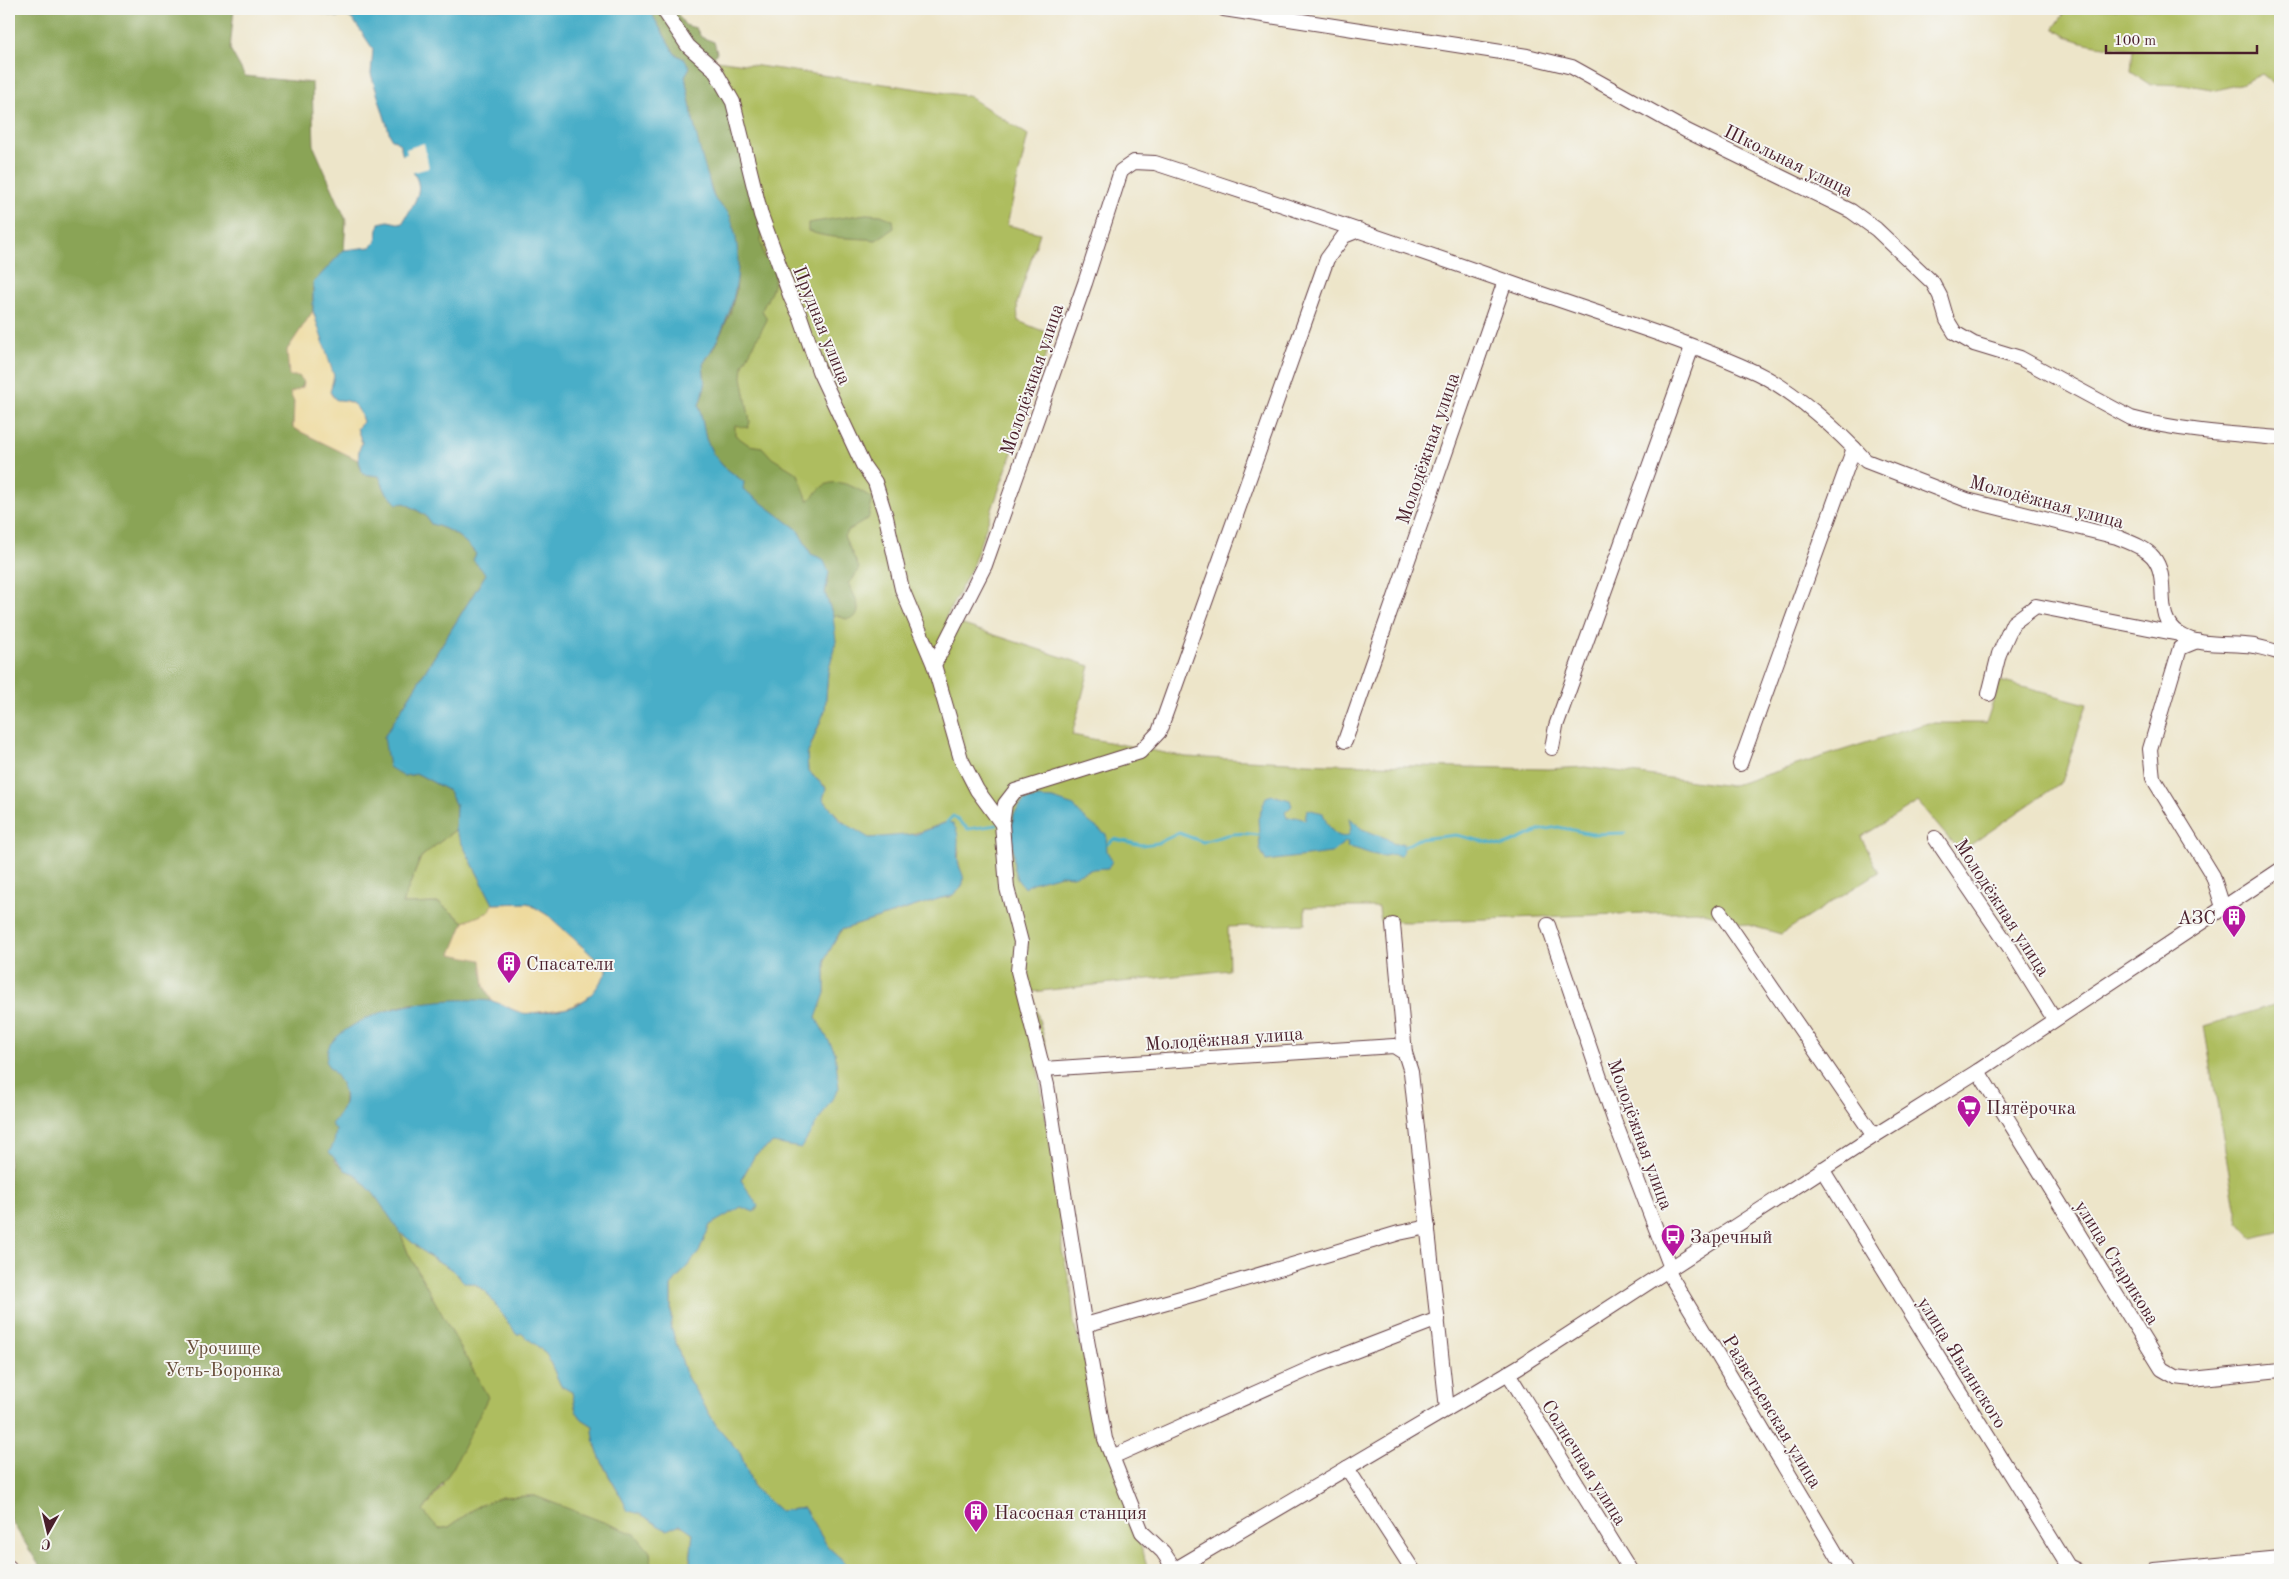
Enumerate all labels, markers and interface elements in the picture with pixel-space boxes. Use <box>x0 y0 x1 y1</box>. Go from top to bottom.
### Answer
scale bar <box>2106 22 2258 54</box>
text: 100 m <box>2114 34 2156 49</box>
street label: Школьная улица <box>1720 123 1856 202</box>
street label: Прудная улица <box>788 264 853 389</box>
street label: Молодёжная улица <box>998 301 1068 458</box>
street label: Молодёжная улица <box>1394 370 1464 527</box>
street label: Молодёжная улица <box>1967 474 2126 533</box>
street label: Молодёжная улица <box>1950 836 2053 981</box>
building icon: АЗС <box>2221 904 2247 938</box>
place label: АЗС <box>2178 910 2216 929</box>
building icon: Спасатели <box>496 950 522 984</box>
place label: Спасатели <box>526 956 614 975</box>
street label: Молодёжная улица <box>1144 1025 1305 1056</box>
street label: Молодёжная улица <box>1603 1057 1675 1213</box>
supermarket icon: Пятёрочка <box>1956 1094 1982 1128</box>
place label: Пятёрочка <box>1986 1100 2077 1119</box>
street label: улица Старикова <box>2070 1198 2162 1329</box>
bus stop icon: Заречный <box>1660 1223 1686 1257</box>
place label: Заречный <box>1690 1229 1773 1248</box>
street label: улица Являнского <box>1913 1294 2009 1432</box>
street label: Разветьевская улица <box>1718 1332 1824 1493</box>
park label: Урочище Усть-Воронка <box>165 1340 282 1381</box>
street label: Солнечная улица <box>1537 1397 1629 1530</box>
building icon: Насосная станция <box>963 1499 989 1533</box>
place label: Насосная станция <box>994 1505 1147 1524</box>
north arrow <box>22 1506 72 1556</box>
text: С <box>41 1536 52 1551</box>

